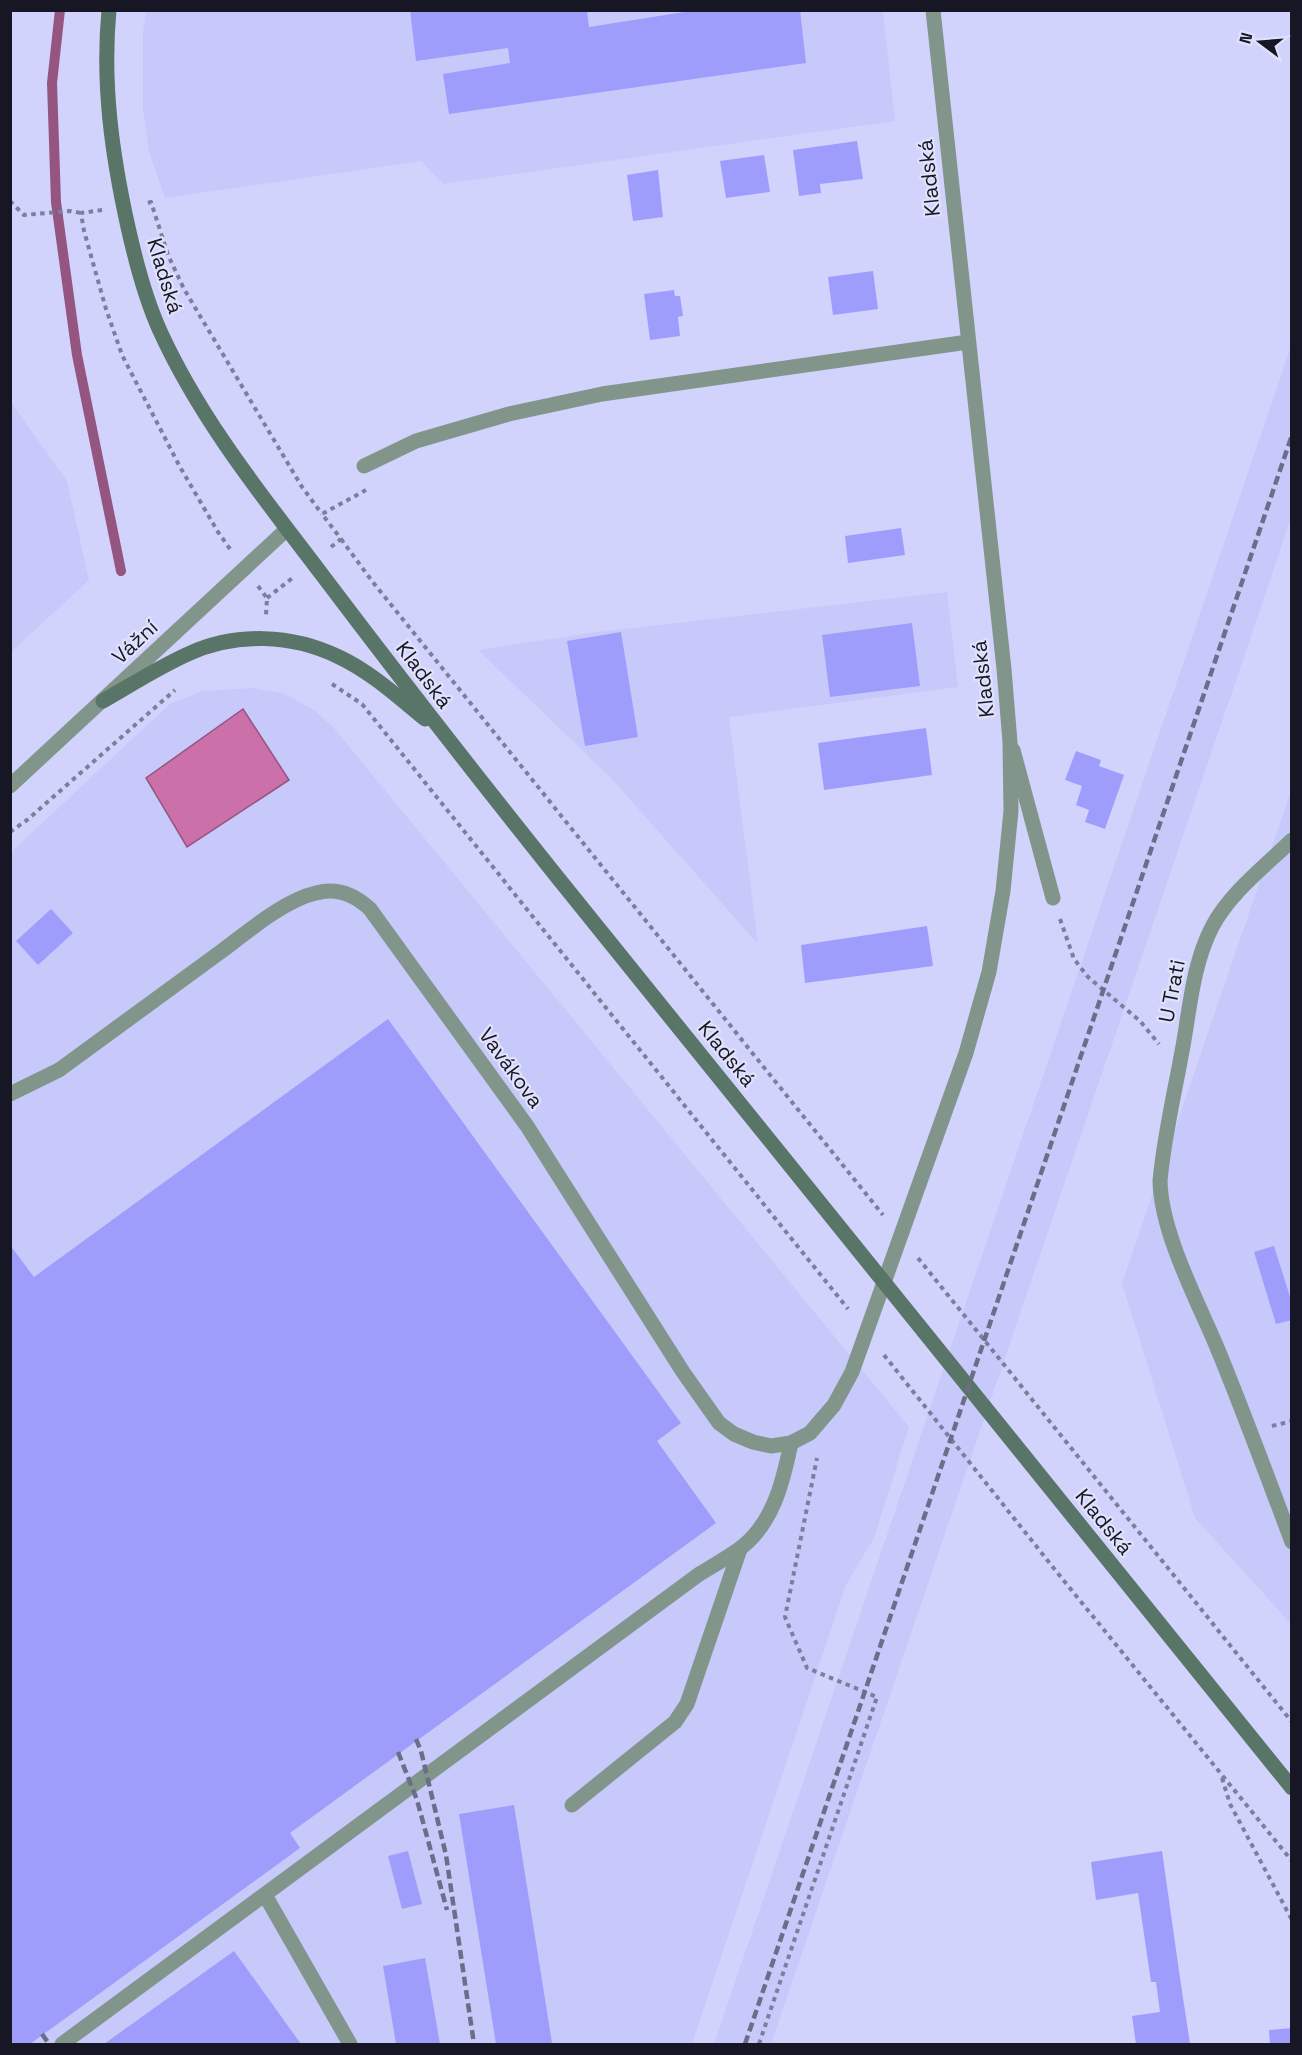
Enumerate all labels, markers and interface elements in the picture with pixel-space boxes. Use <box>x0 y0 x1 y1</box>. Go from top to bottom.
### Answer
north arrow <box>1230 12 1290 72</box>
text: N <box>1234 30 1258 46</box>
street label: Kladská <box>911 138 946 218</box>
street label: Kladská <box>141 235 190 317</box>
street label: Vážní <box>106 613 164 670</box>
street label: Kladská <box>390 636 458 714</box>
street label: Kladská <box>965 639 1000 719</box>
street label: U Trati <box>1152 957 1191 1025</box>
street label: Kladská <box>693 1015 762 1092</box>
street label: Vavákova <box>473 1022 550 1113</box>
street label: Kladská <box>1070 1483 1139 1560</box>

